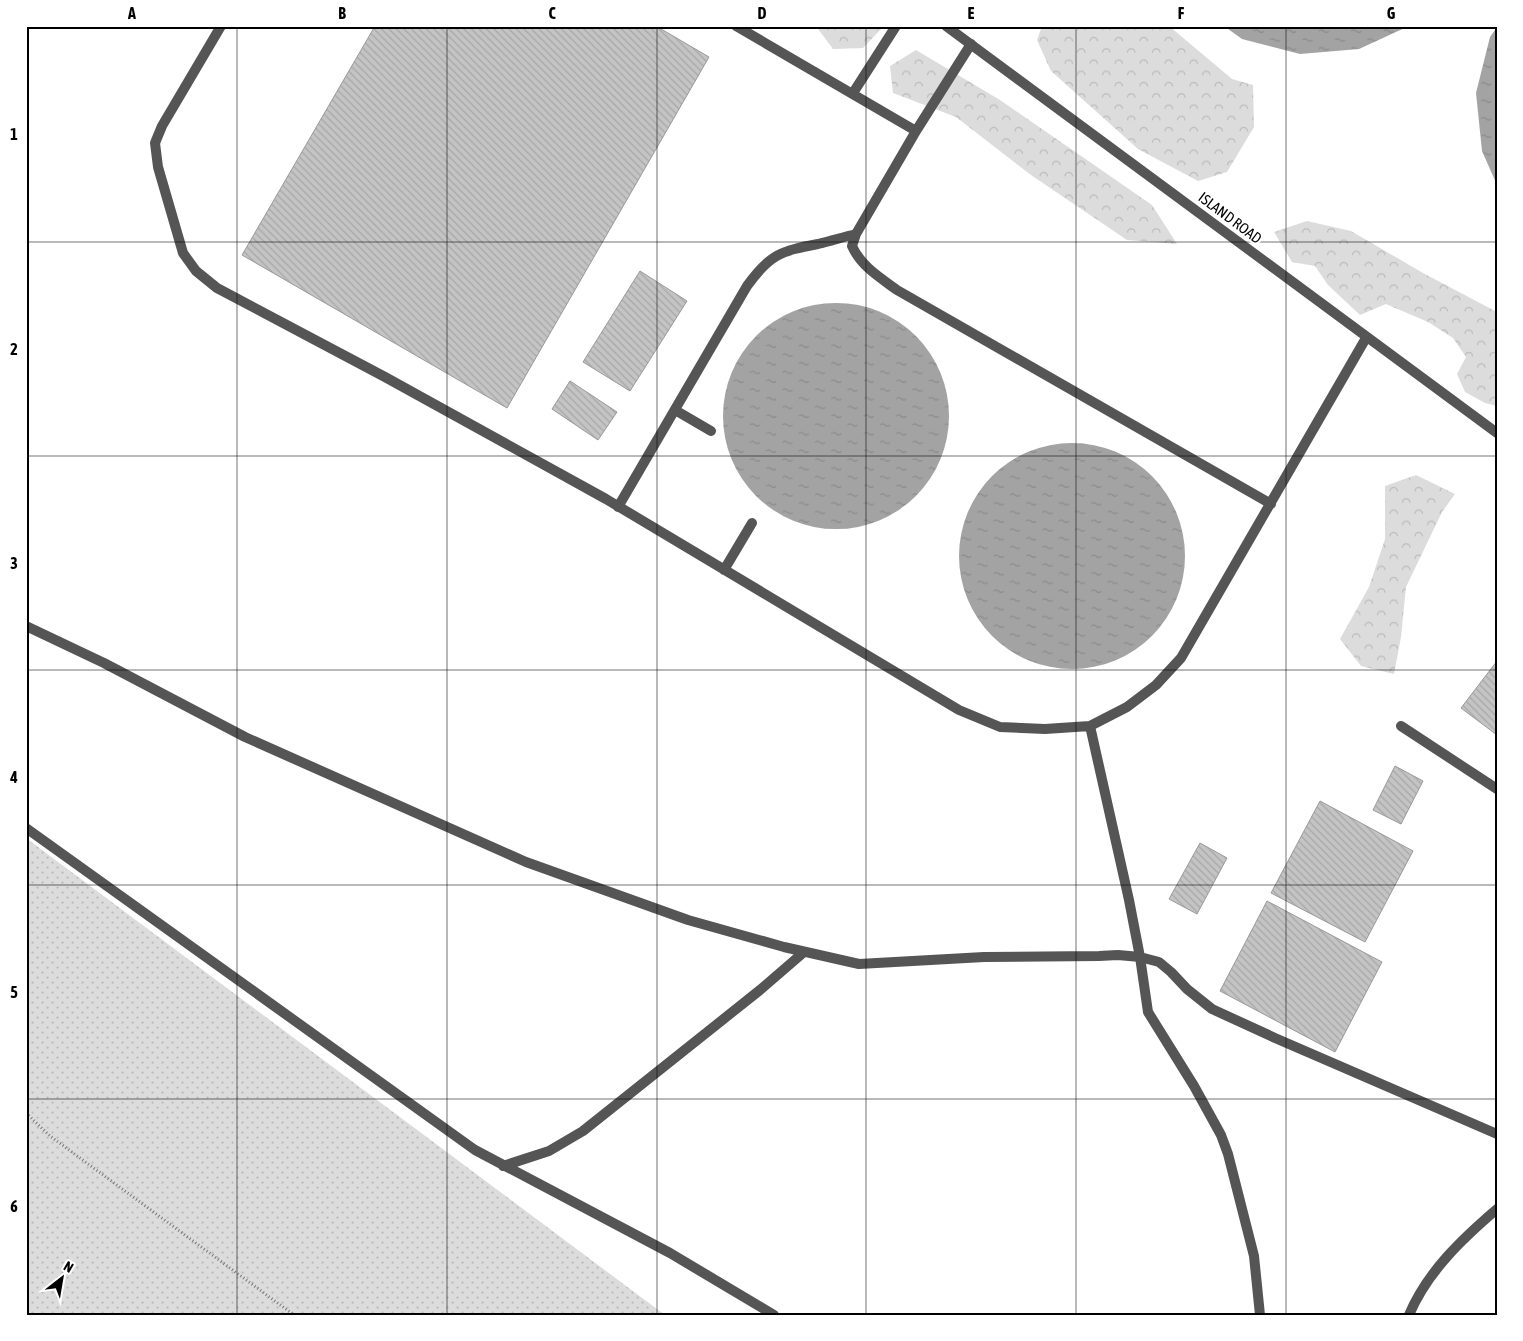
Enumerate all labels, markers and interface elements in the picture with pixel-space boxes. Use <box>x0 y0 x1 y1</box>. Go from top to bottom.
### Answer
text: A <box>127 4 136 22</box>
text: B <box>338 4 346 22</box>
text: C <box>548 4 556 22</box>
text: D <box>758 4 767 22</box>
text: E <box>968 4 975 22</box>
text: F <box>1178 4 1185 22</box>
text: G <box>1387 4 1396 22</box>
text: 1 <box>10 125 18 143</box>
street label: ISLAND ROAD <box>1195 188 1265 247</box>
text: 2 <box>10 340 18 358</box>
text: 3 <box>10 554 18 572</box>
text: 4 <box>9 768 18 786</box>
text: 5 <box>10 983 18 1001</box>
text: 6 <box>10 1197 18 1215</box>
north arrow <box>38 1254 88 1304</box>
text: N <box>61 1258 76 1276</box>

